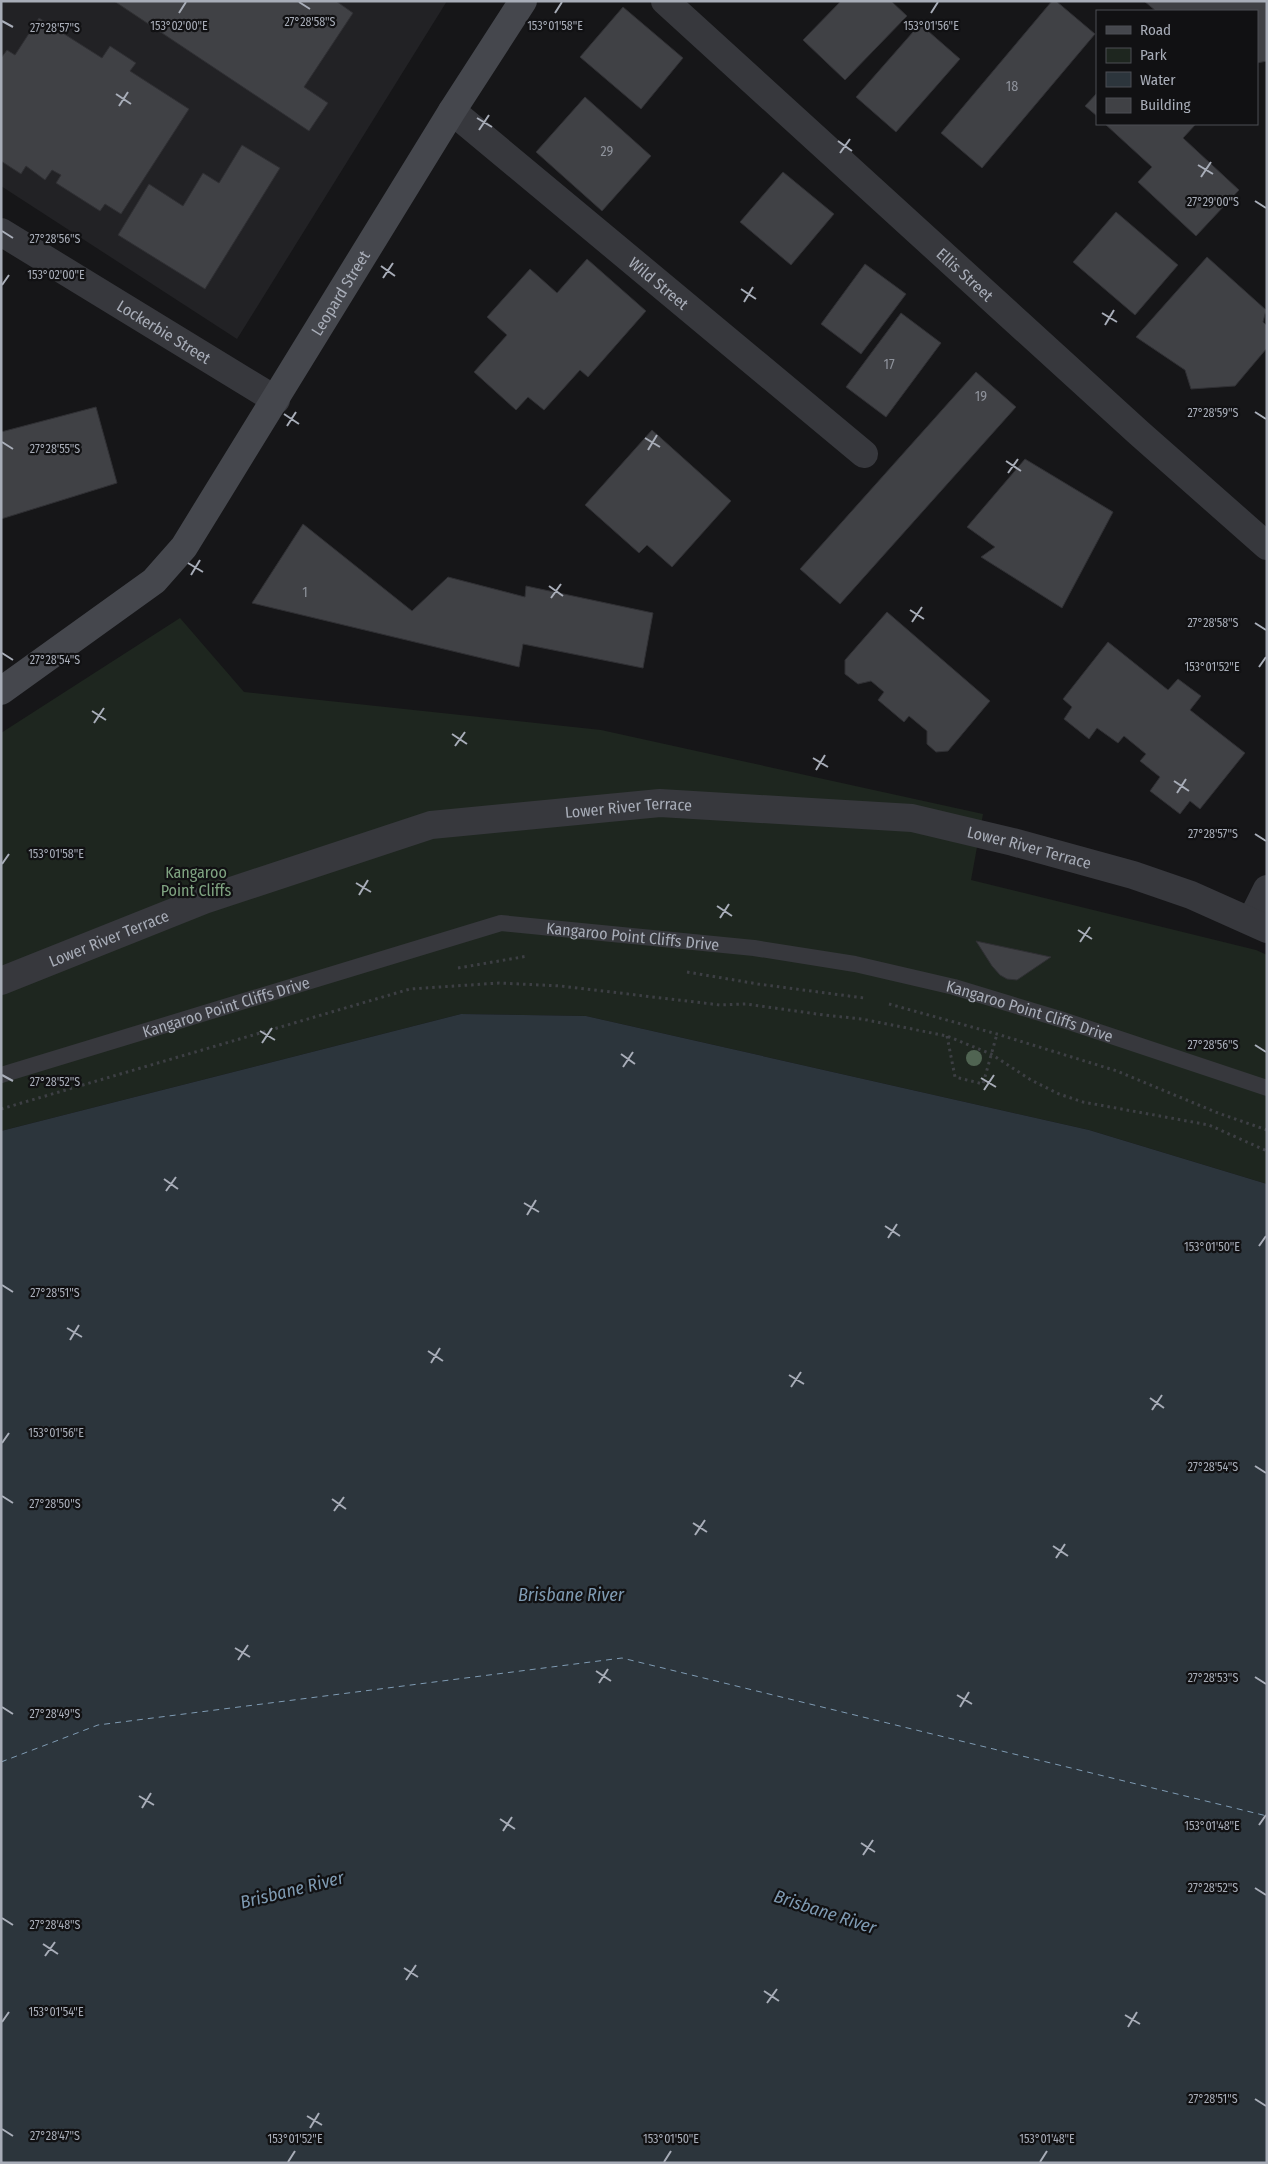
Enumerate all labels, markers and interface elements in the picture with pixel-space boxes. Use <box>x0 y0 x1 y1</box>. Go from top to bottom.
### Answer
legend <box>1096 10 1258 125</box>
text: 27°28'58"S <box>284 15 336 29</box>
text: 153°02'00"E <box>150 19 208 33</box>
text: 153°01'58"E <box>527 19 583 33</box>
text: 153°01'56"E <box>903 19 959 33</box>
text: 27°28'57"S <box>30 21 80 35</box>
text: Road <box>1140 21 1171 39</box>
text: Park <box>1140 46 1167 64</box>
text: Water <box>1140 71 1176 89</box>
house number: 18 <box>1006 78 1018 95</box>
text: Building <box>1140 96 1191 114</box>
house number: 29 <box>601 143 614 160</box>
text: 27°29'00"S <box>1187 195 1239 209</box>
text: 27°28'56"S <box>29 232 81 246</box>
street label: Ellis Street <box>933 244 998 306</box>
street label: Leopard Street <box>307 247 374 339</box>
street label: Wild Street <box>625 253 693 314</box>
text: 153°02'00"E <box>27 268 85 282</box>
street label: Lockerbie Street <box>113 296 215 368</box>
house number: 17 <box>883 356 895 373</box>
house number: 19 <box>975 388 987 405</box>
text: 27°28'59"S <box>1187 406 1239 420</box>
text: 27°28'55"S <box>30 442 80 456</box>
house number: 1 <box>302 584 308 601</box>
text: 27°28'58"S <box>1187 616 1239 630</box>
text: 27°28'54"S <box>30 653 80 667</box>
text: 153°01'52"E <box>1184 660 1240 674</box>
street label: Lower River Terrace <box>564 794 693 822</box>
street label: Lower River Terrace <box>965 822 1093 873</box>
text: 27°28'57"S <box>1188 827 1238 841</box>
text: 153°01'58"E <box>28 847 84 861</box>
park label: Kangaroo Point Cliffs <box>161 863 231 900</box>
street label: Lower River Terrace <box>46 906 172 971</box>
street label: Kangaroo Point Cliffs Drive <box>545 919 720 955</box>
street label: Kangaroo Point Cliffs Drive <box>140 973 312 1041</box>
street label: Kangaroo Point Cliffs Drive <box>944 977 1116 1046</box>
text: 27°28'56"S <box>1187 1038 1239 1052</box>
text: 27°28'52"S <box>30 1075 80 1089</box>
text: 153°01'50"E <box>1184 1240 1240 1254</box>
text: 27°28'51"S <box>30 1286 80 1300</box>
text: 153°01'56"E <box>28 1426 84 1440</box>
text: 27°28'54"S <box>1188 1460 1238 1474</box>
text: 27°28'50"S <box>29 1497 81 1511</box>
water label: Brisbane River <box>518 1584 625 1606</box>
text: 27°28'53"S <box>1188 1671 1238 1685</box>
text: 27°28'49"S <box>30 1707 80 1721</box>
text: 153°01'48"E <box>1184 1819 1240 1833</box>
water label: Brisbane River <box>238 1866 347 1914</box>
text: 27°28'52"S <box>1188 1881 1238 1895</box>
water label: Brisbane River <box>771 1885 880 1939</box>
text: 27°28'48"S <box>30 1918 81 1932</box>
text: 153°01'54"E <box>28 2005 84 2019</box>
text: 27°28'51"S <box>1188 2092 1238 2106</box>
text: 27°28'47"S <box>30 2129 80 2143</box>
text: 153°01'52"E <box>267 2132 323 2146</box>
text: 153°01'50"E <box>643 2132 699 2146</box>
text: 153°01'48"E <box>1019 2132 1075 2146</box>

